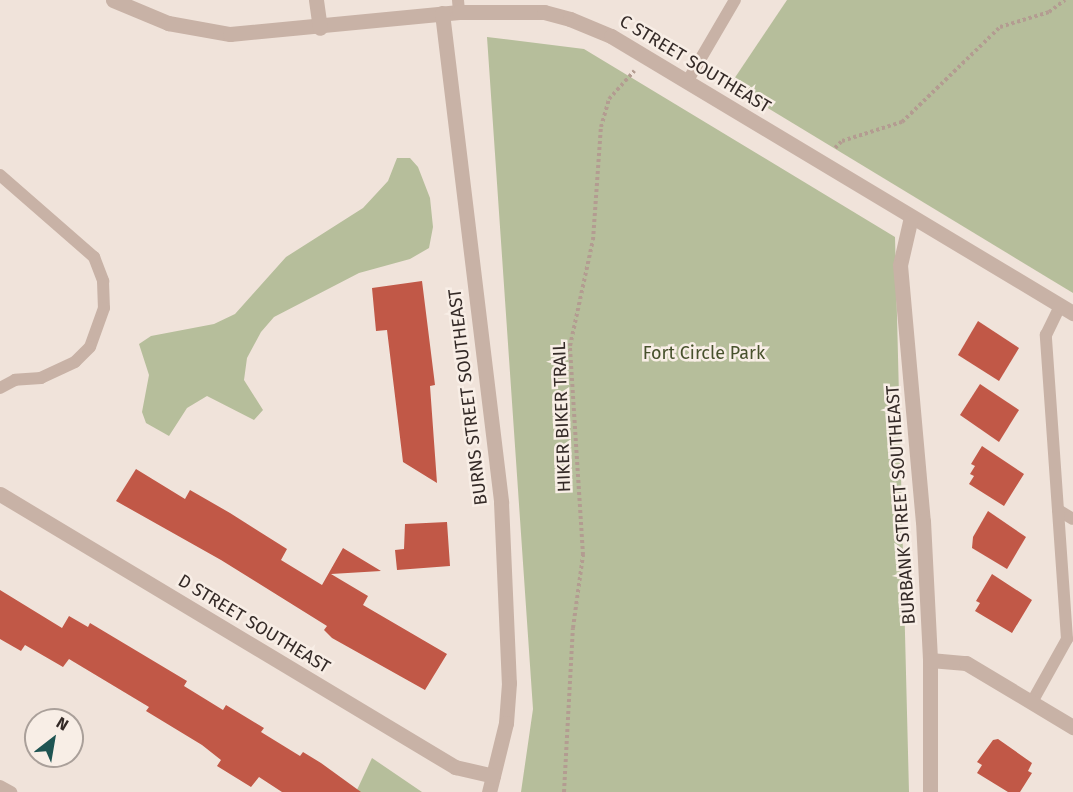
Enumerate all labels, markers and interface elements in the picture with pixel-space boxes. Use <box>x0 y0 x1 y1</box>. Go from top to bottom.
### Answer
street label: C STREET SOUTHEAST <box>616 10 774 118</box>
street label: BURNS STREET SOUTHEAST <box>444 288 492 506</box>
street label: HIKER BIKER TRAIL <box>549 341 575 493</box>
park label: Fort Circle Park <box>643 342 765 364</box>
street label: BURBANK STREET SOUTHEAST <box>882 385 920 625</box>
street label: D STREET SOUTHEAST <box>174 570 334 678</box>
north arrow <box>24 708 84 768</box>
text: N <box>53 713 72 735</box>

